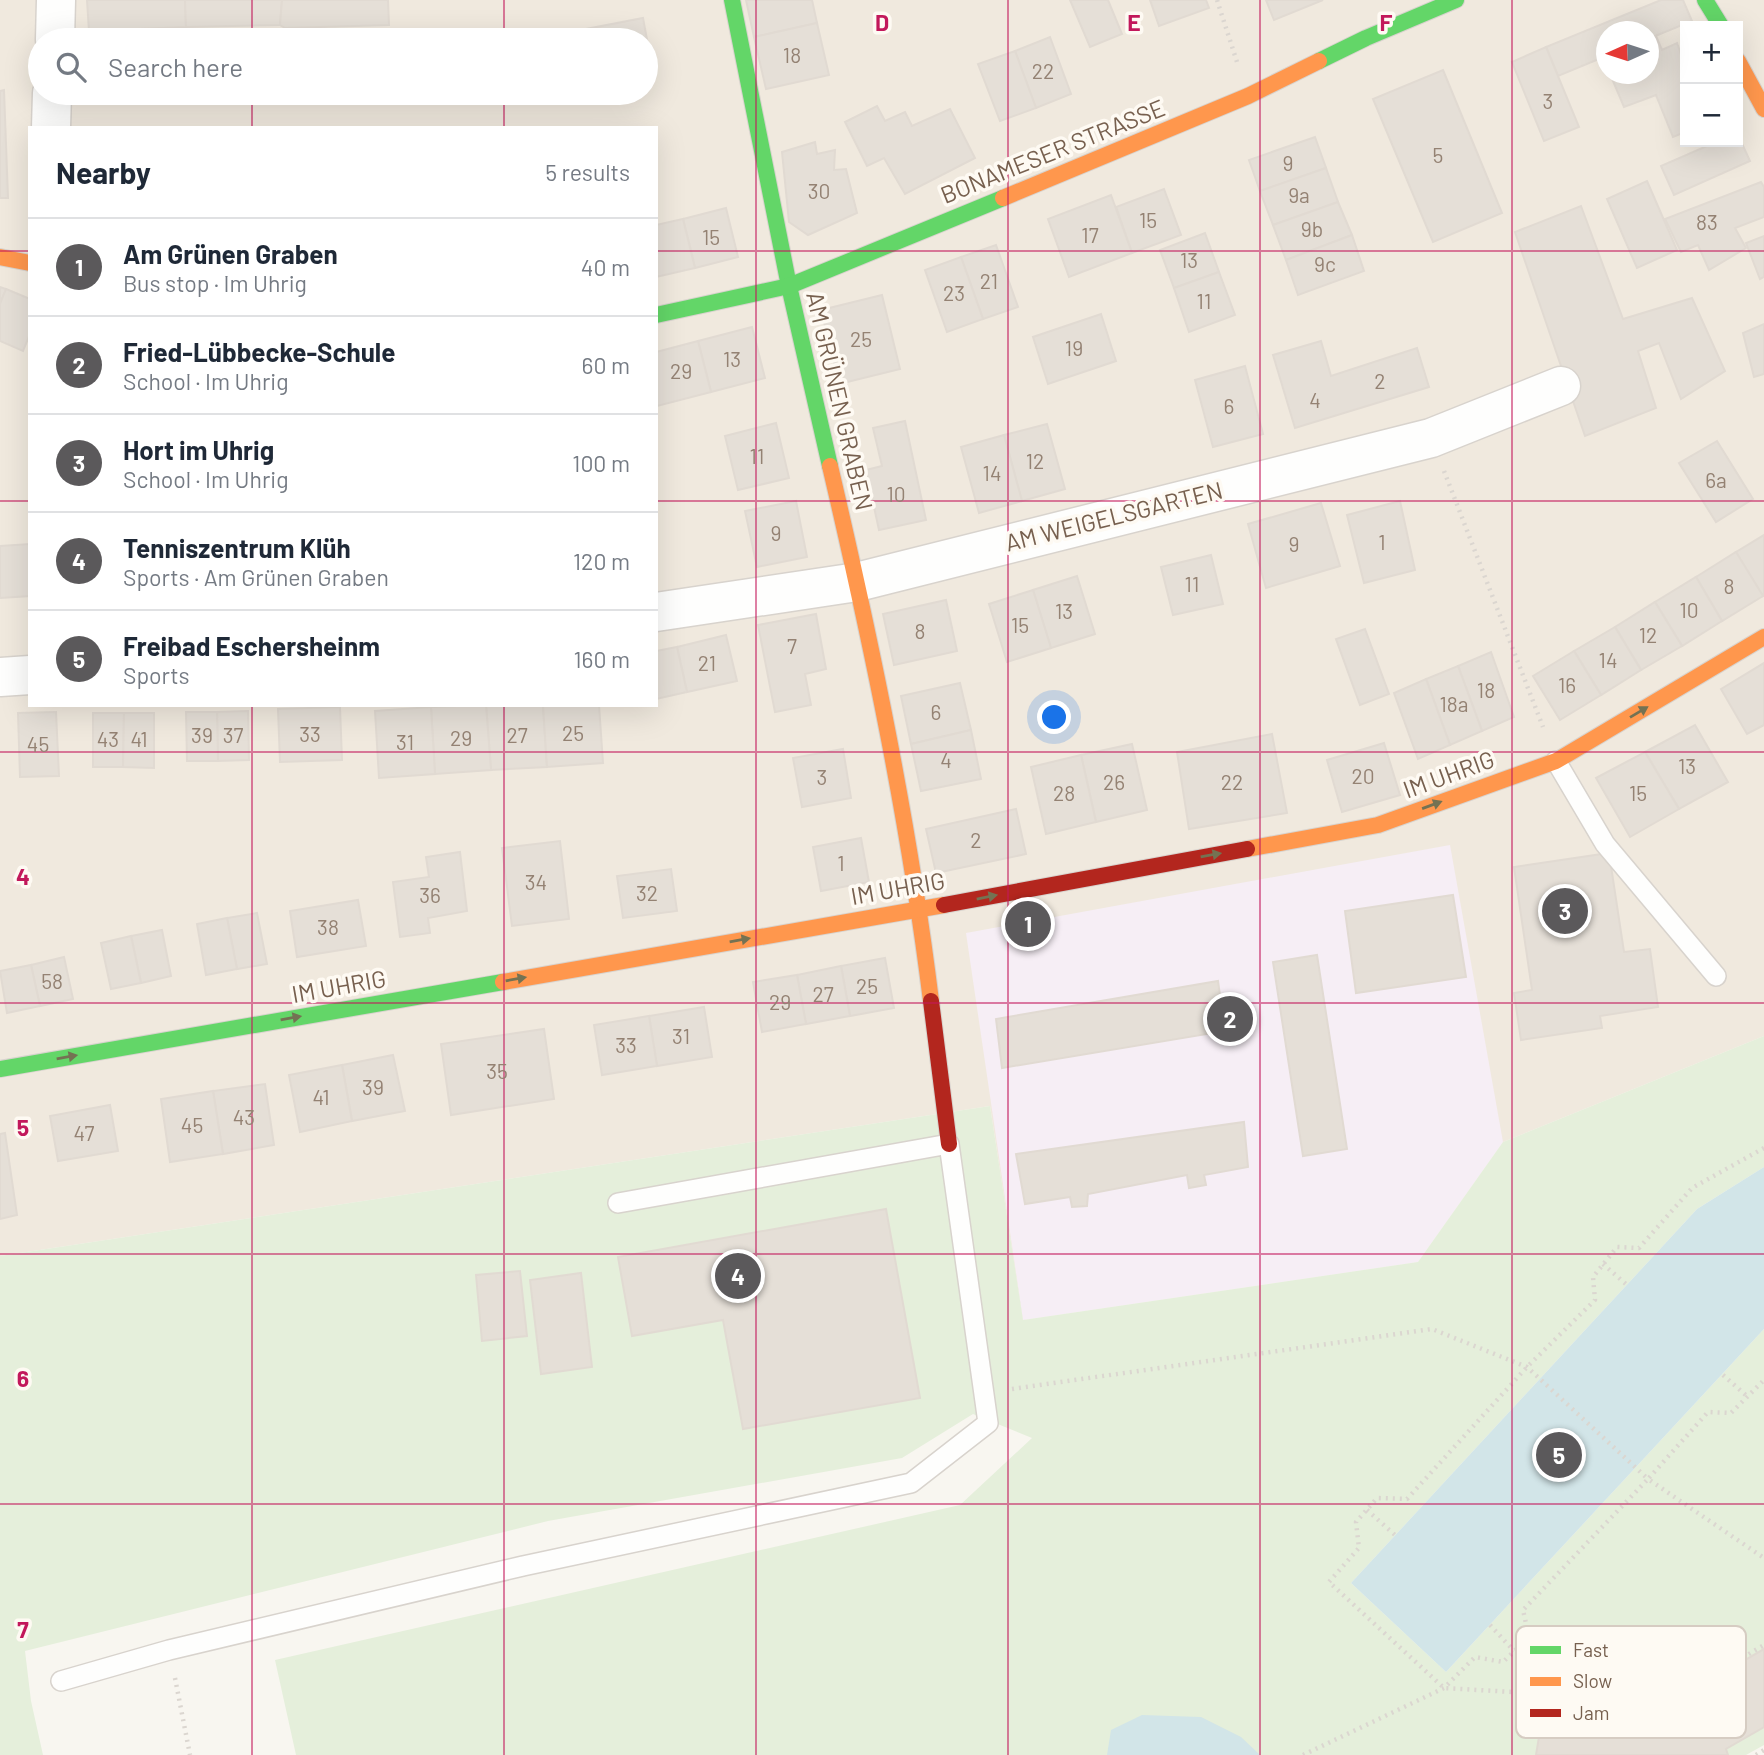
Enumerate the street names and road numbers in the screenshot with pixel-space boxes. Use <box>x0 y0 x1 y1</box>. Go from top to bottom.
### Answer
street label: BONAMESER STRASSE <box>936 92 1169 209</box>
street label: AM GRÜNEN GRABEN <box>801 288 880 513</box>
street label: AM WEIGELSGARTEN <box>1002 474 1225 557</box>
street label: IM UHRIG <box>1399 744 1498 803</box>
street label: IM UHRIG <box>848 865 947 910</box>
street label: IM UHRIG <box>289 963 388 1008</box>

